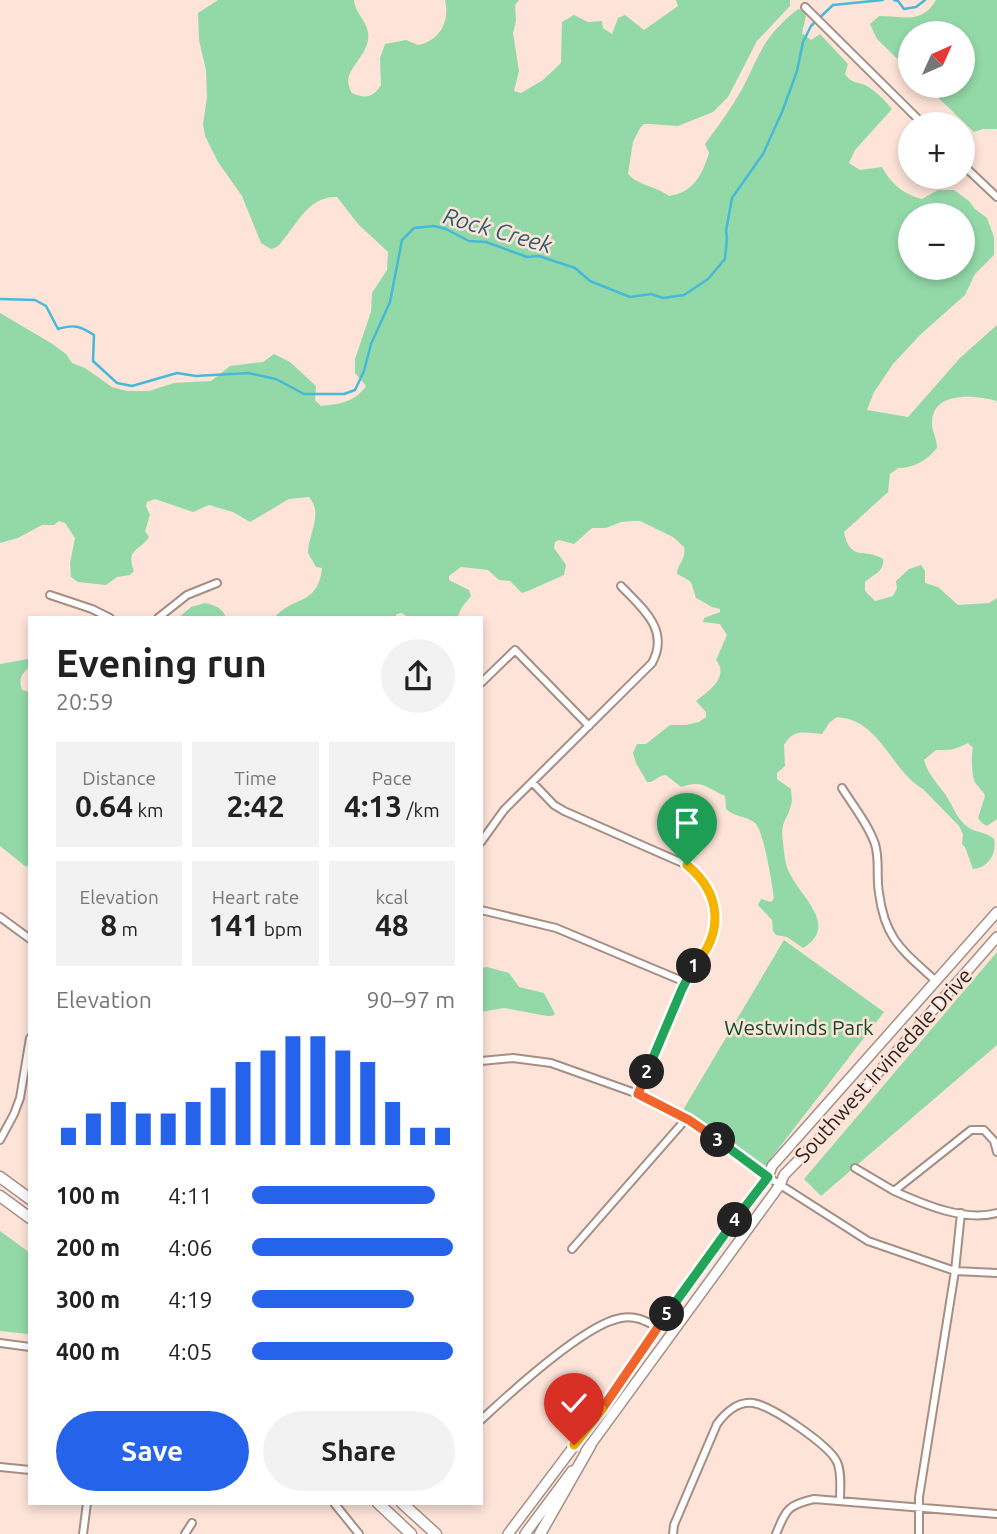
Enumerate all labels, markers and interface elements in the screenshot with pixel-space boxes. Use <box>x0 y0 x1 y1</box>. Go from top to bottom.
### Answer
north arrow <box>898 21 975 98</box>
map controls <box>898 21 975 280</box>
button: + <box>898 112 975 189</box>
water label: Rock Creek <box>441 203 556 258</box>
button: − <box>898 203 975 280</box>
button: share <box>381 639 455 713</box>
text: Evening run <box>56 642 267 684</box>
text: 20:59 <box>56 689 114 714</box>
text: Distance <box>82 767 156 789</box>
text: Time <box>234 767 277 789</box>
text: Pace <box>372 767 412 789</box>
text: 0.64 <box>75 789 133 823</box>
text: 2:42 <box>226 789 285 823</box>
text: 4:13 <box>344 789 402 823</box>
pin <box>657 793 717 865</box>
text: km <box>133 799 163 821</box>
text: /km <box>402 799 440 821</box>
icon: arrive <box>668 804 706 842</box>
text: Elevation <box>80 886 159 908</box>
text: Heart rate <box>212 886 299 908</box>
text: kcal <box>375 886 408 908</box>
text: 8 <box>100 908 117 942</box>
text: 141 <box>209 908 259 942</box>
text: 48 <box>375 908 409 942</box>
text: m <box>117 918 138 940</box>
text: bpm <box>259 918 302 940</box>
pin: 1 <box>676 948 712 984</box>
text: 1 <box>688 954 699 976</box>
street label: Southwest Irvinedale Drive <box>789 963 977 1167</box>
text: Elevation <box>56 987 152 1012</box>
text: 90–97 m <box>367 987 455 1012</box>
park label: Westwinds Park <box>724 1015 874 1039</box>
pin: 2 <box>630 1054 664 1090</box>
text: 2 <box>641 1060 652 1082</box>
pin: 3 <box>700 1122 736 1158</box>
text: 3 <box>712 1128 723 1150</box>
text: 100 m <box>56 1183 120 1208</box>
text: 4:11 <box>168 1183 213 1208</box>
pin: 4 <box>718 1202 752 1238</box>
text: 4 <box>729 1208 740 1230</box>
text: 200 m <box>56 1235 120 1260</box>
text: 4:06 <box>168 1235 213 1260</box>
text: 300 m <box>56 1287 120 1312</box>
text: 4:19 <box>168 1287 213 1312</box>
pin: 5 <box>650 1296 684 1332</box>
text: 5 <box>661 1302 672 1324</box>
text: 400 m <box>56 1339 120 1364</box>
text: 4:05 <box>168 1339 213 1364</box>
pin <box>544 1373 604 1445</box>
icon: check <box>555 1384 593 1422</box>
button: Save <box>56 1411 249 1491</box>
button: Share <box>263 1411 455 1491</box>

